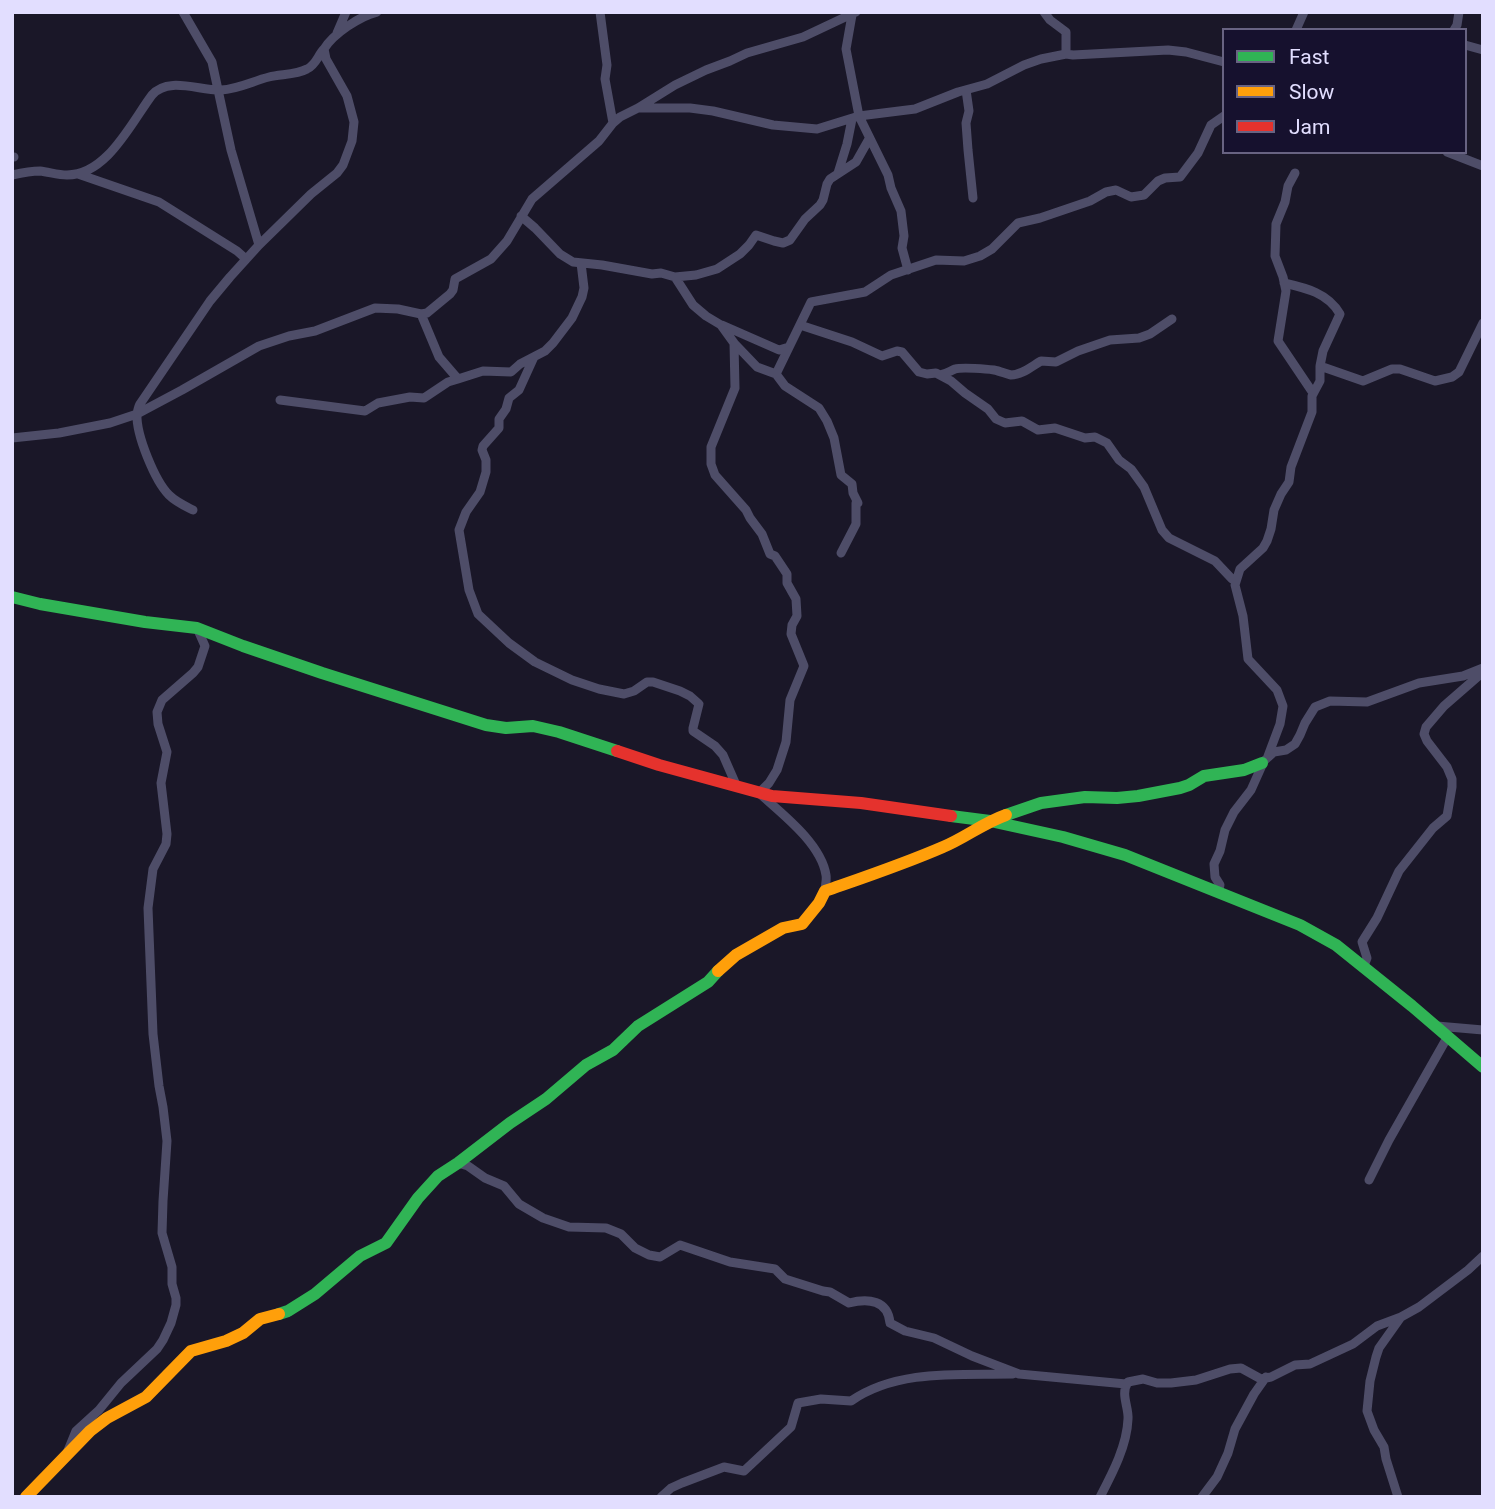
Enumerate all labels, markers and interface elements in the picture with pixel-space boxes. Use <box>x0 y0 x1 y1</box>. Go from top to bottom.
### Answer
legend <box>1222 28 1467 154</box>
text: Fast <box>1289 45 1329 69</box>
text: Slow <box>1289 80 1334 104</box>
text: Jam <box>1289 115 1330 139</box>

